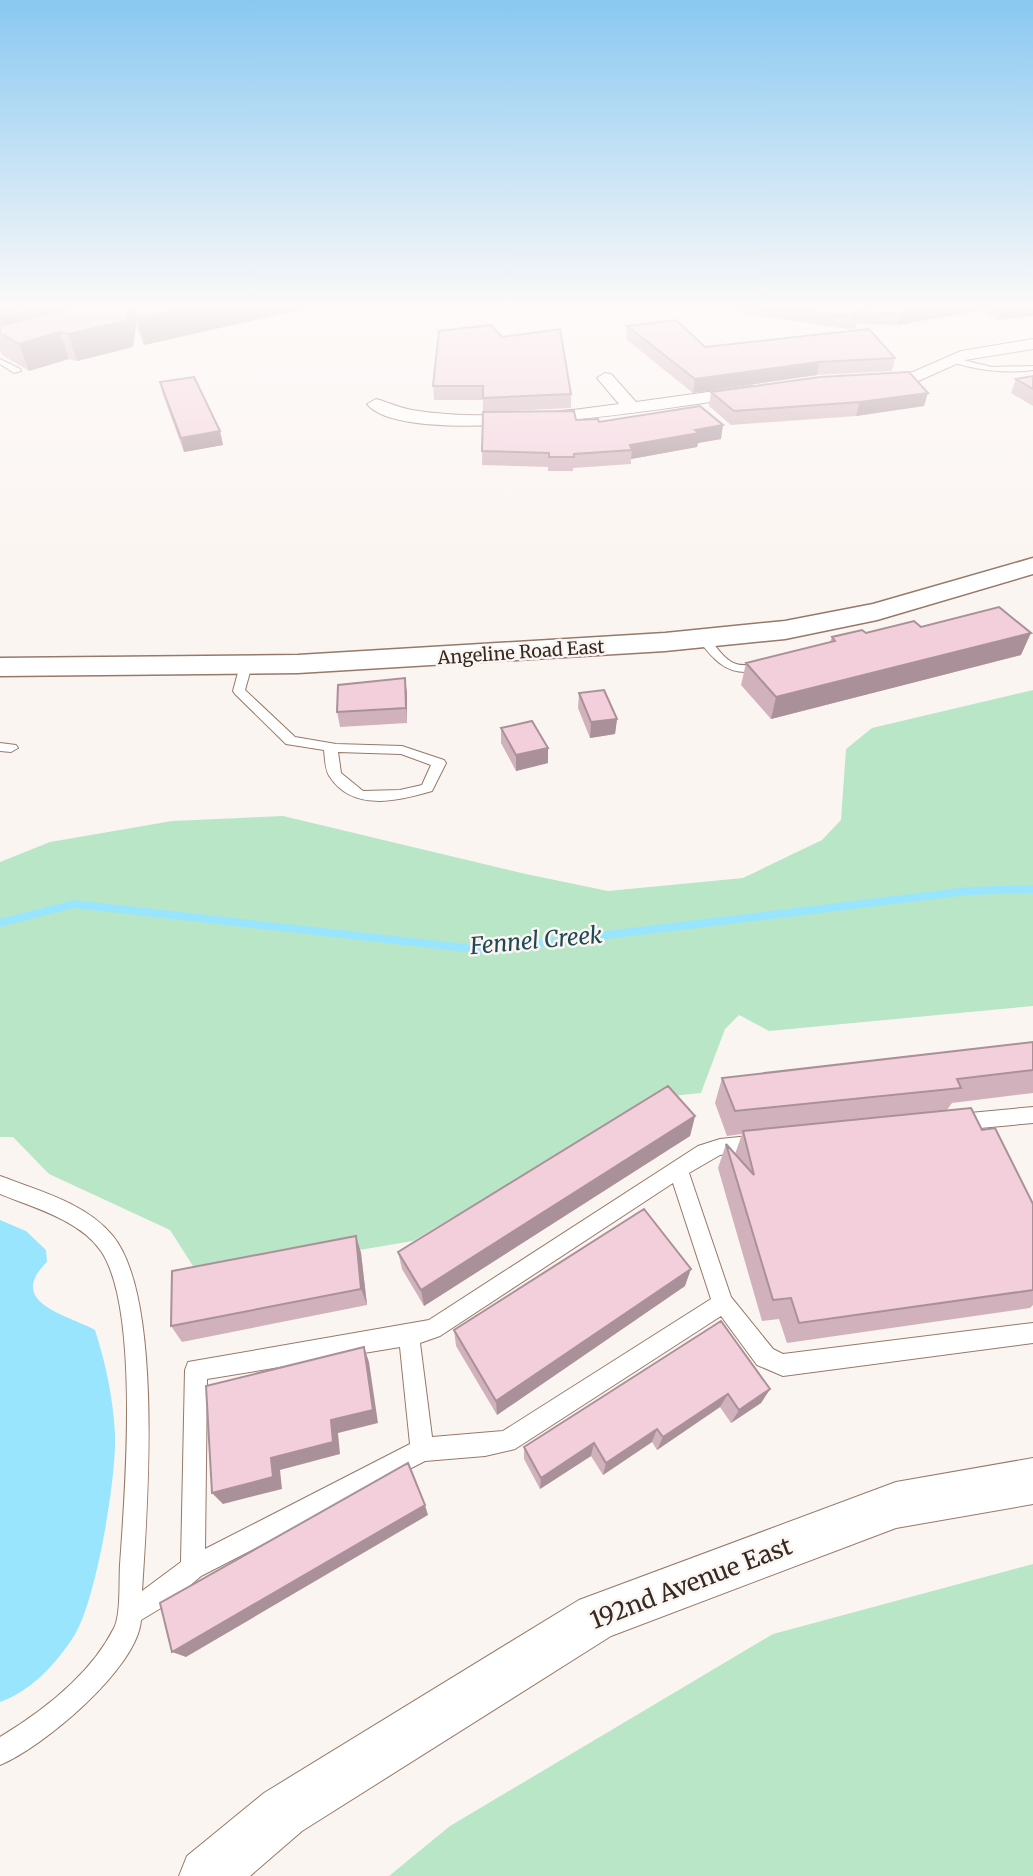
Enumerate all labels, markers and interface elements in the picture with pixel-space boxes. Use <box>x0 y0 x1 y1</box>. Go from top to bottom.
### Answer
street label: Angeline Road East <box>436 635 605 669</box>
water label: Fennel Creek <box>468 920 604 960</box>
street label: 192nd Avenue East <box>586 1530 797 1636</box>

